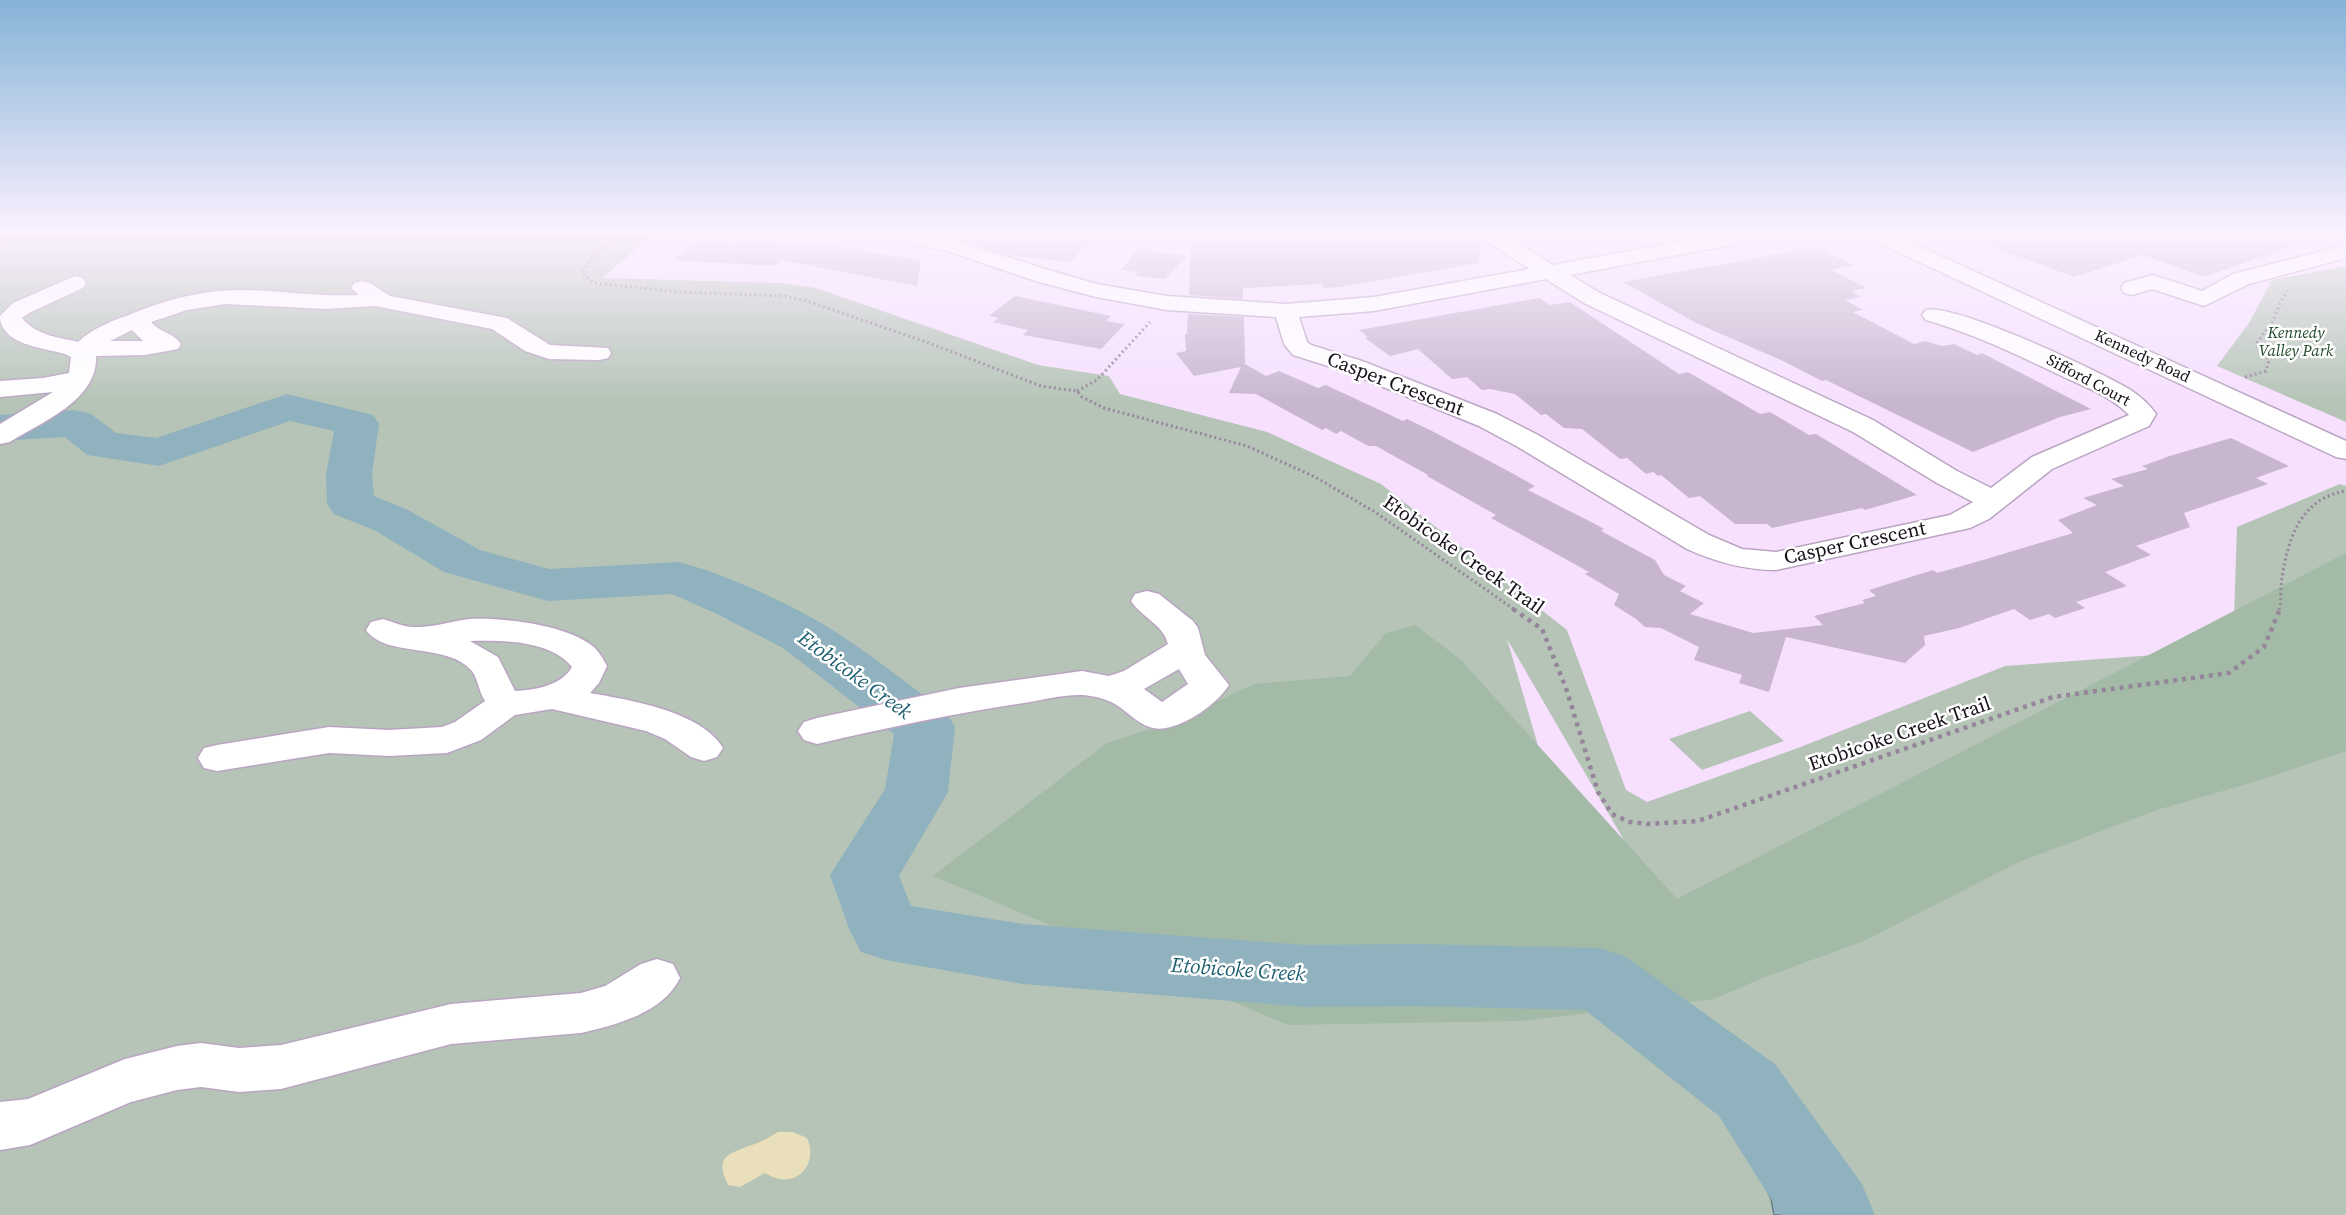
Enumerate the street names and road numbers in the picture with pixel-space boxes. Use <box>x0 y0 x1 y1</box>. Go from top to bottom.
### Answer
street label: Kennedy Road <box>2091 327 2193 387</box>
street label: Casper Crescent <box>1323 348 1467 422</box>
street label: Sifford Court <box>2043 351 2133 411</box>
street label: Etobicoke Creek Trail <box>1378 491 1548 621</box>
street label: Casper Crescent <box>1782 517 1928 571</box>
street label: Etobicoke Creek Trail <box>1806 693 1994 777</box>

